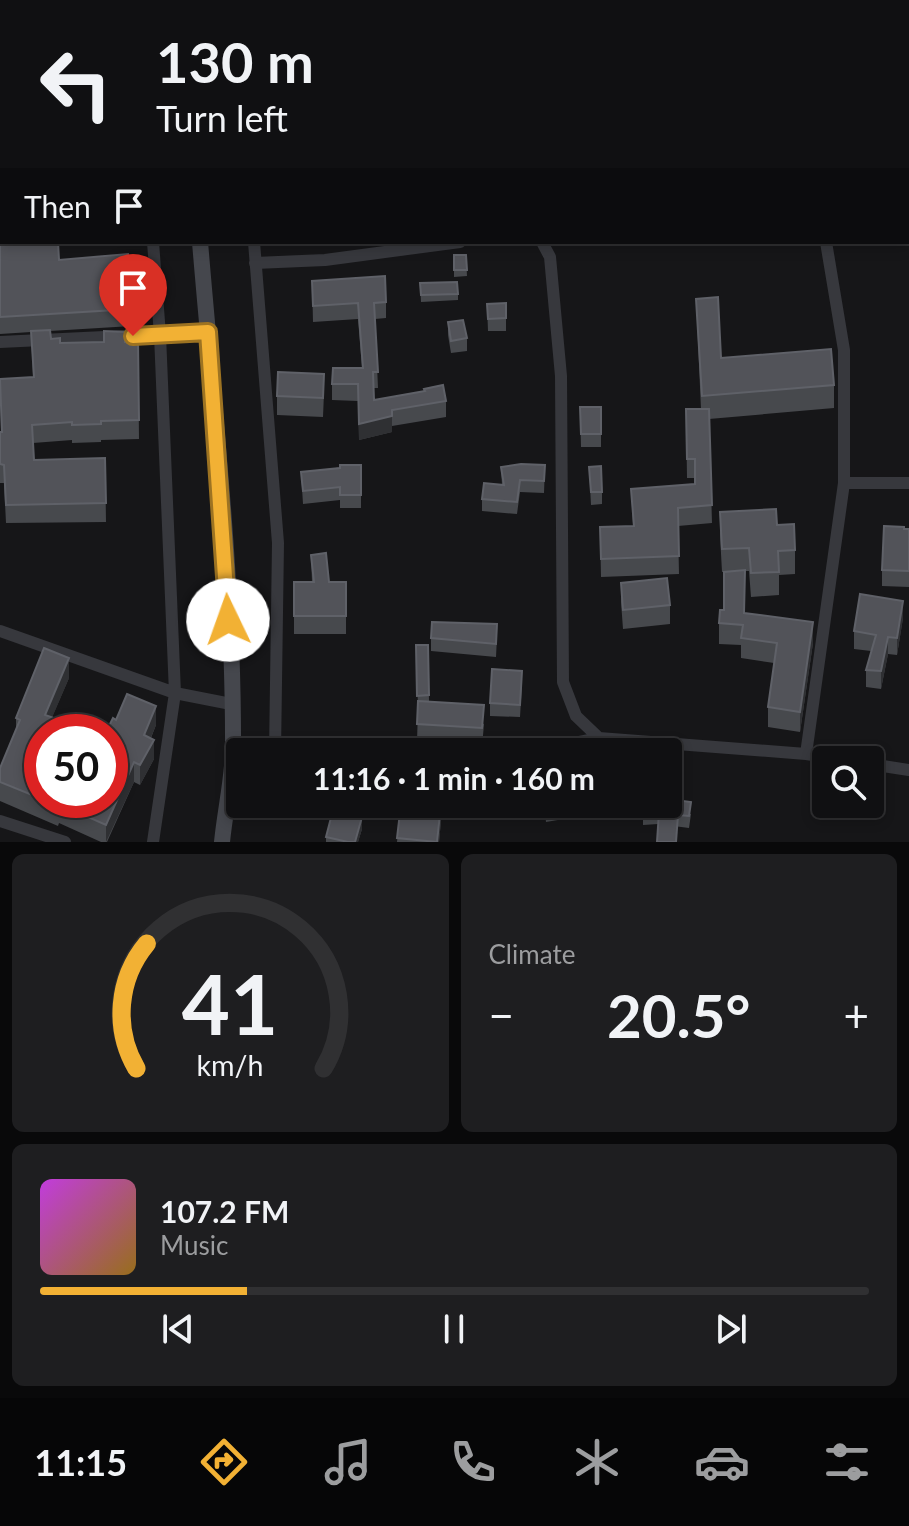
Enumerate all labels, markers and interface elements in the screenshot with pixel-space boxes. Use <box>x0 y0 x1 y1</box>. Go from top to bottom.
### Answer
text: 130 m <box>156 28 314 95</box>
icon: left <box>24 32 128 136</box>
text: Turn left <box>156 96 288 140</box>
icon: arrive <box>107 184 151 228</box>
text: Then <box>24 188 91 224</box>
pin <box>99 254 167 336</box>
icon: arrive <box>111 266 155 310</box>
position arrow <box>186 578 270 662</box>
speed limit sign: 50 <box>24 714 128 818</box>
map controls <box>812 746 884 818</box>
button: search <box>812 746 884 818</box>
text: 11:16 · 1 min · 160 m <box>313 760 595 796</box>
text: Climate <box>489 938 575 970</box>
text: 41 <box>182 953 279 1053</box>
text: 20.5° <box>607 979 751 1051</box>
text: − <box>489 989 514 1041</box>
text: + <box>843 989 869 1041</box>
text: km/h <box>197 1048 264 1082</box>
text: 107.2 FM <box>160 1193 289 1229</box>
text: Music <box>160 1229 228 1261</box>
icon: previous <box>156 1307 200 1351</box>
icon: pause <box>432 1307 476 1351</box>
icon: next <box>709 1307 753 1351</box>
icon: directions <box>196 1434 252 1490</box>
icon: music <box>320 1434 376 1490</box>
icon: phone <box>445 1434 501 1490</box>
icon: climate <box>569 1434 625 1490</box>
icon: car <box>694 1434 750 1490</box>
icon: filters <box>819 1434 875 1490</box>
text: 11:15 <box>34 1440 127 1484</box>

